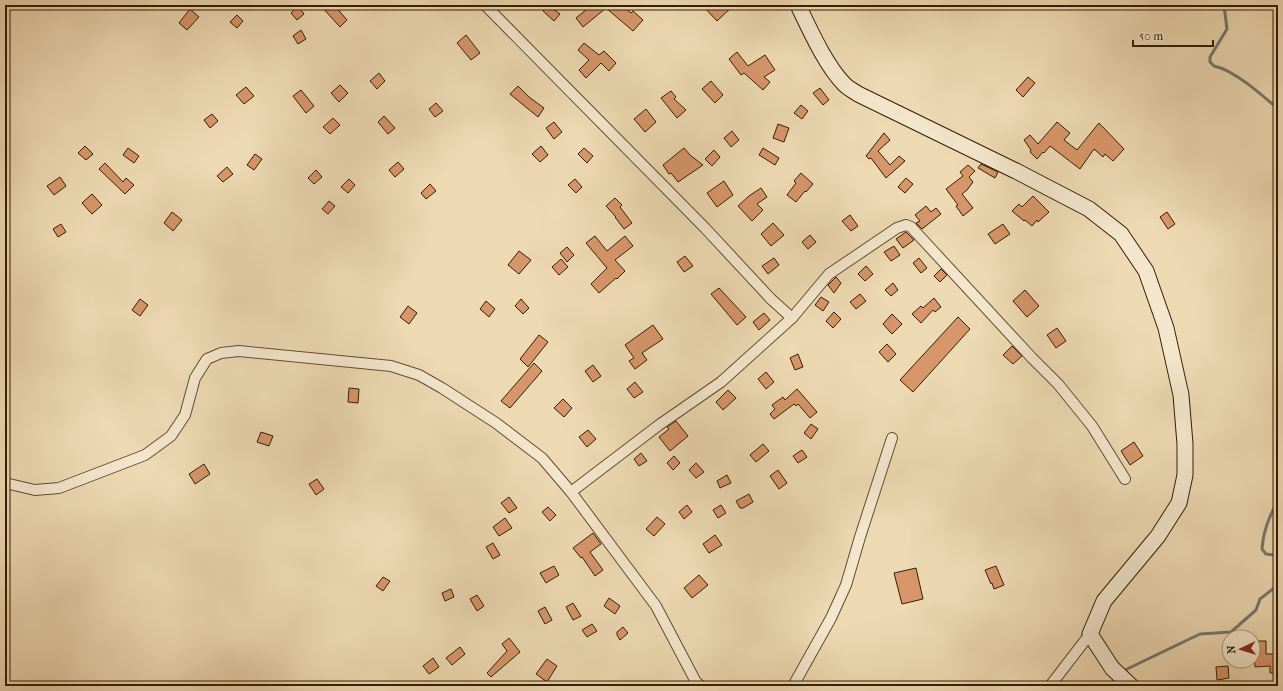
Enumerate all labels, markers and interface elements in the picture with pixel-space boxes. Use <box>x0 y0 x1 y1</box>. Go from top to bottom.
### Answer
scale bar <box>1133 22 1213 48</box>
text: 50 m <box>1139 29 1163 43</box>
north arrow <box>1221 629 1261 669</box>
text: N <box>1225 644 1238 654</box>

